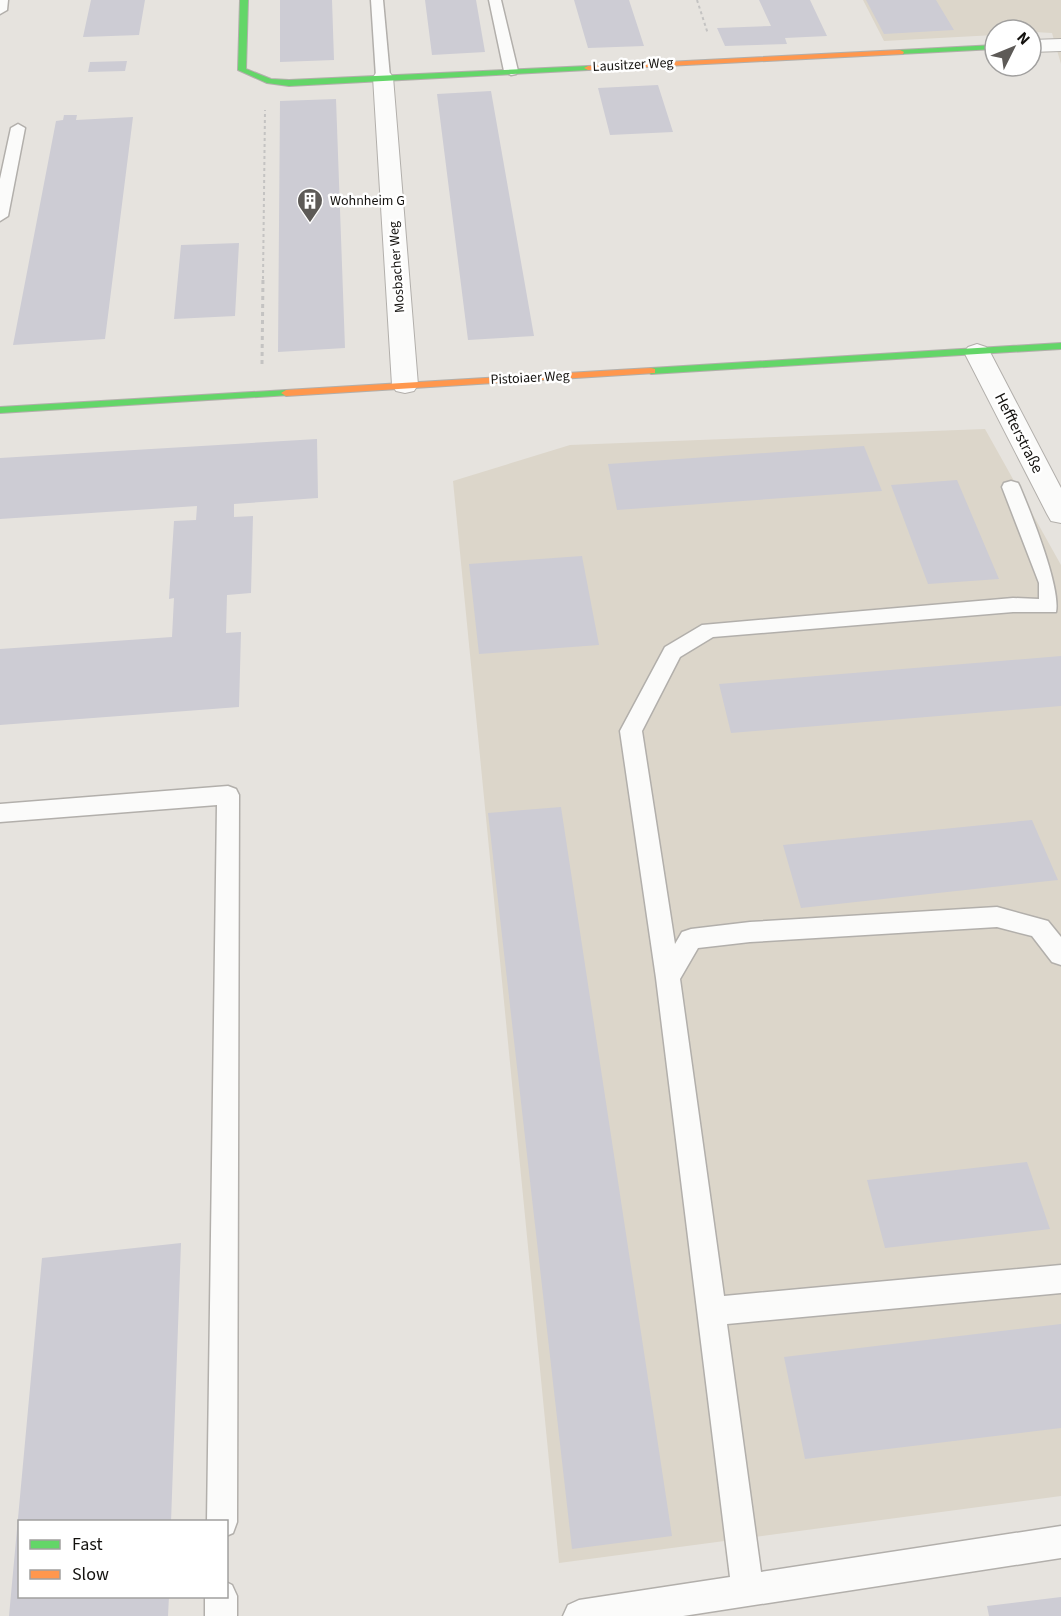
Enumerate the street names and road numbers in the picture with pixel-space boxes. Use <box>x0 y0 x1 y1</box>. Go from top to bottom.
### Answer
street label: Lausitzer Weg <box>592 53 674 77</box>
street label: Mosbacher Weg <box>384 221 410 313</box>
street label: Pistoiaer Weg <box>490 366 570 390</box>
street label: Heffterstraße <box>989 389 1049 477</box>

